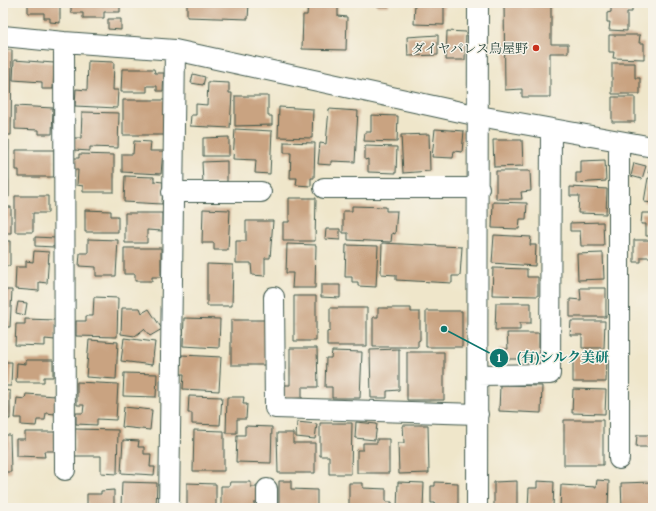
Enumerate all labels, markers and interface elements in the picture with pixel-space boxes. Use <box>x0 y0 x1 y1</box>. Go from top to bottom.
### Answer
place label: ダイヤパレス鳥屋野 <box>412 40 528 57</box>
marker: ダイヤパレス鳥屋野 <box>531 43 541 53</box>
callout: (有)シルク美研 <box>489 345 618 371</box>
text: (有)シルク美研 <box>517 348 609 366</box>
text: 1 <box>496 350 502 366</box>

